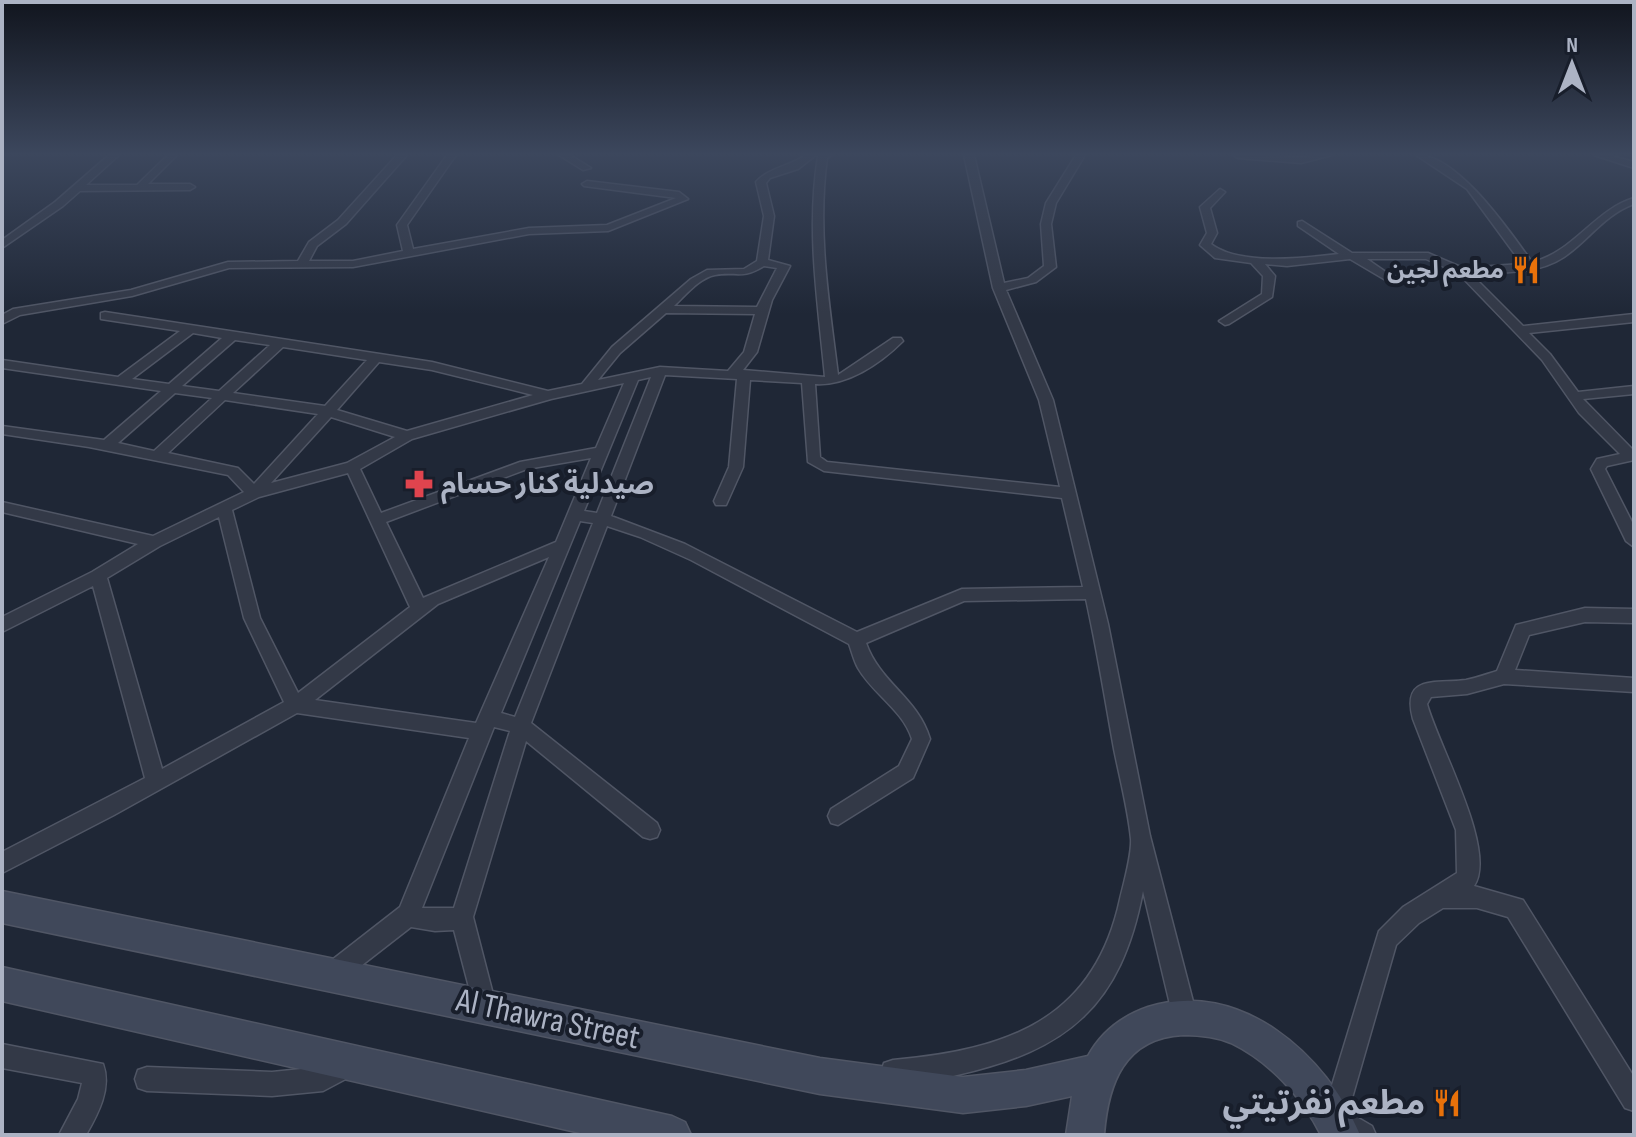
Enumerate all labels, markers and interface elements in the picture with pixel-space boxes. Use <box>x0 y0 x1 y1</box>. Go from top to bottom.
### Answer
north arrow <box>1532 24 1612 104</box>
text: N <box>1566 32 1578 59</box>
restaurant icon: مطعم لجين <box>1511 255 1541 285</box>
place label: مطعم لجين <box>1387 256 1504 287</box>
place label: صيدلية كنار حسام <box>441 468 654 505</box>
pharmacy icon: صيدلية كنار حسام <box>404 469 434 499</box>
street label: Al Thawra Street <box>452 979 643 1058</box>
place label: مطعم نفرتيتي <box>1222 1083 1425 1129</box>
restaurant icon: مطعم نفرتيتي <box>1432 1088 1462 1118</box>

